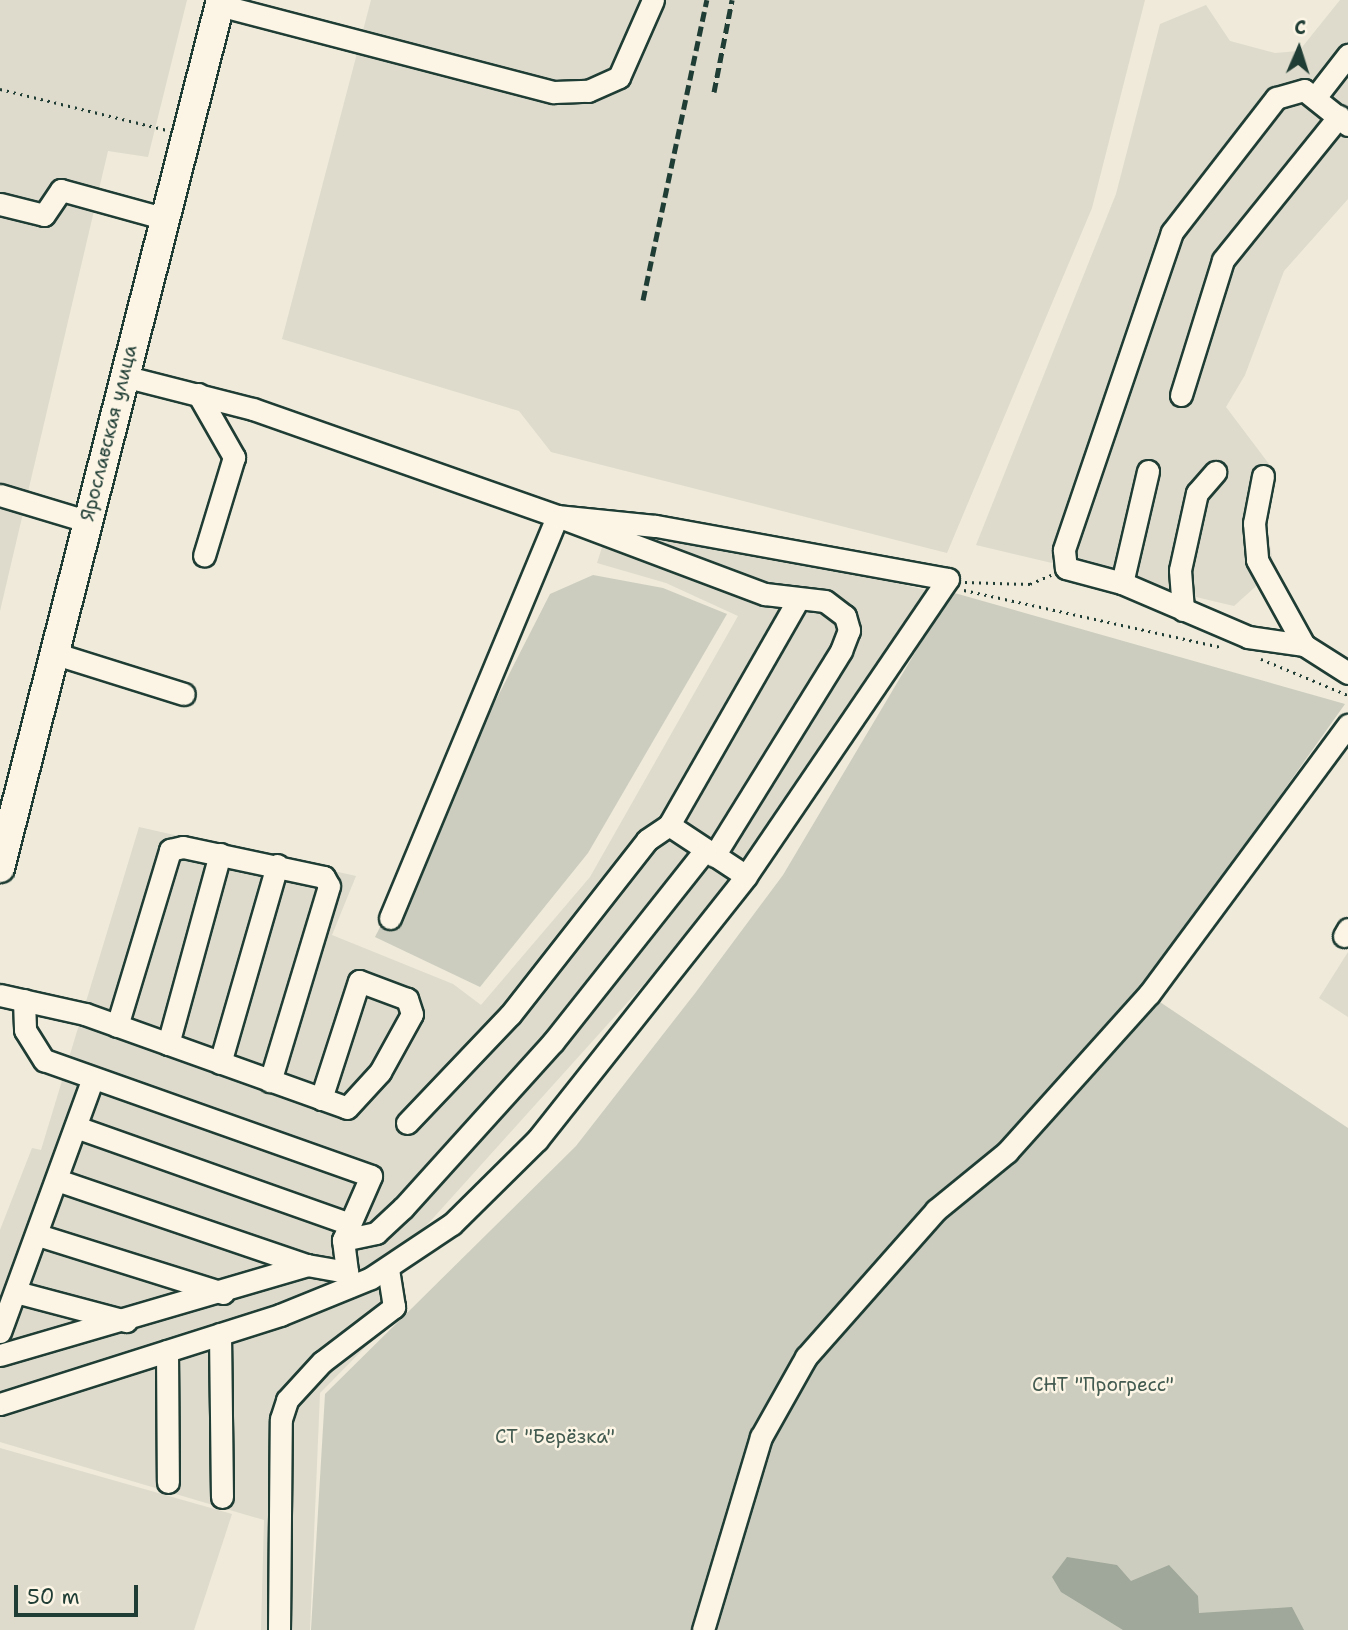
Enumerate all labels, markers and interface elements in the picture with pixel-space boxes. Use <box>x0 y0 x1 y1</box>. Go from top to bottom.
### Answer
north arrow <box>1264 14 1334 84</box>
text: С <box>1294 15 1307 40</box>
street label: Ярославская улица <box>76 342 142 524</box>
park label: СНТ "Прогресс" <box>1032 1374 1174 1396</box>
park label: СТ "Берёзка" <box>495 1426 615 1448</box>
scale bar <box>18 1570 142 1614</box>
text: 50 m <box>27 1583 80 1611</box>

